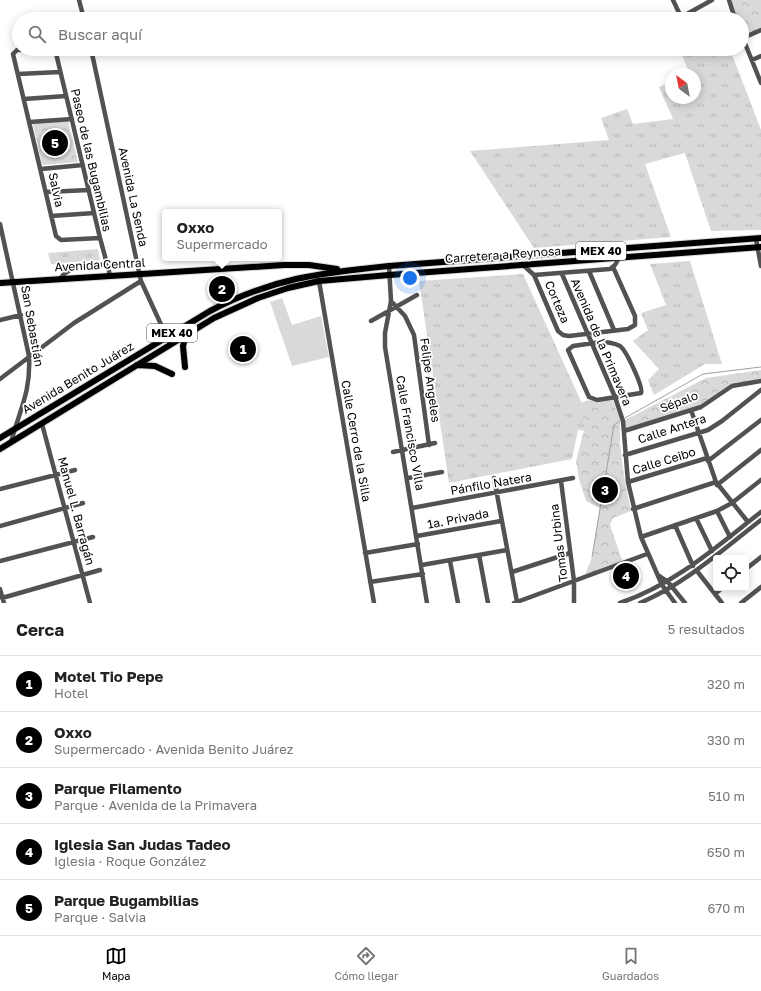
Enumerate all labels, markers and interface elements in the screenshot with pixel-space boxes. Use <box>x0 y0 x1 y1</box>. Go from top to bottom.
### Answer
search box <box>12 12 749 56</box>
icon: search <box>26 23 48 45</box>
text: Buscar aquí <box>58 25 142 43</box>
north arrow <box>665 68 701 104</box>
street label: Paseo de las Bugambilias <box>68 87 115 233</box>
pin: 5 <box>42 128 68 158</box>
street label: Avenida La Senda <box>116 146 151 248</box>
street label: Salvia <box>46 171 67 208</box>
popup <box>162 209 282 261</box>
text: Oxxo <box>176 218 214 236</box>
text: Supermercado <box>176 236 268 252</box>
road number: MEX 40 <box>576 242 626 260</box>
street label: Carretera a Reynosa <box>444 243 561 266</box>
street label: Avenida Central <box>54 255 146 274</box>
your location <box>400 268 420 288</box>
pin: 2 <box>209 274 235 304</box>
street label: Avenida de la Primavera <box>568 276 635 408</box>
street label: Corteza <box>542 278 573 325</box>
street label: San Sebastián <box>18 284 47 368</box>
road number: MEX 40 <box>147 324 197 342</box>
pin: 1 <box>230 334 256 364</box>
street label: Felipe Angeles <box>417 337 444 423</box>
street label: Avenida Benito Juárez <box>19 338 136 417</box>
street label: Calle Francisco Villa <box>393 374 428 492</box>
street label: Calle Cerro de la Silla <box>338 379 375 503</box>
street label: Sépalo <box>658 387 700 416</box>
street label: Calle Antera <box>636 410 708 447</box>
street label: Calle Ceibo <box>630 444 697 477</box>
street label: Manuel L. Barragán <box>55 455 98 567</box>
street label: Pánfilo Natera <box>449 469 533 498</box>
pin: 3 <box>592 475 618 505</box>
street label: Tomas Urbina <box>546 503 571 583</box>
street label: 1a. Privada <box>426 505 490 532</box>
map controls <box>713 555 749 591</box>
button: locate <box>713 555 749 591</box>
pin: 4 <box>613 561 639 591</box>
text: Cerca <box>16 619 64 640</box>
text: 5 resultados <box>668 621 745 637</box>
text: Motel Tio Pepe <box>54 667 163 685</box>
text: 1 <box>26 676 32 692</box>
text: 320 m <box>707 676 745 692</box>
text: Hotel <box>54 685 89 701</box>
text: Oxxo <box>54 723 92 741</box>
text: 2 <box>25 732 33 748</box>
text: 330 m <box>707 732 745 748</box>
text: Supermercado · Avenida Benito Juárez <box>54 741 293 757</box>
text: Parque Filamento <box>54 779 182 797</box>
text: 3 <box>25 788 33 804</box>
text: 510 m <box>708 788 745 804</box>
text: Parque · Avenida de la Primavera <box>54 797 257 813</box>
text: Iglesia San Judas Tadeo <box>54 835 231 853</box>
text: 4 <box>25 844 33 860</box>
text: 650 m <box>707 844 745 860</box>
text: Iglesia · Roque González <box>54 853 206 869</box>
text: Parque Bugambilias <box>54 891 199 909</box>
text: 5 <box>25 900 33 916</box>
text: 670 m <box>707 900 745 916</box>
text: Parque · Salvia <box>54 909 146 925</box>
tab: Mapa <box>102 945 131 982</box>
tab: Cómo llegar <box>334 945 398 982</box>
tab: Guardados <box>602 945 659 982</box>

